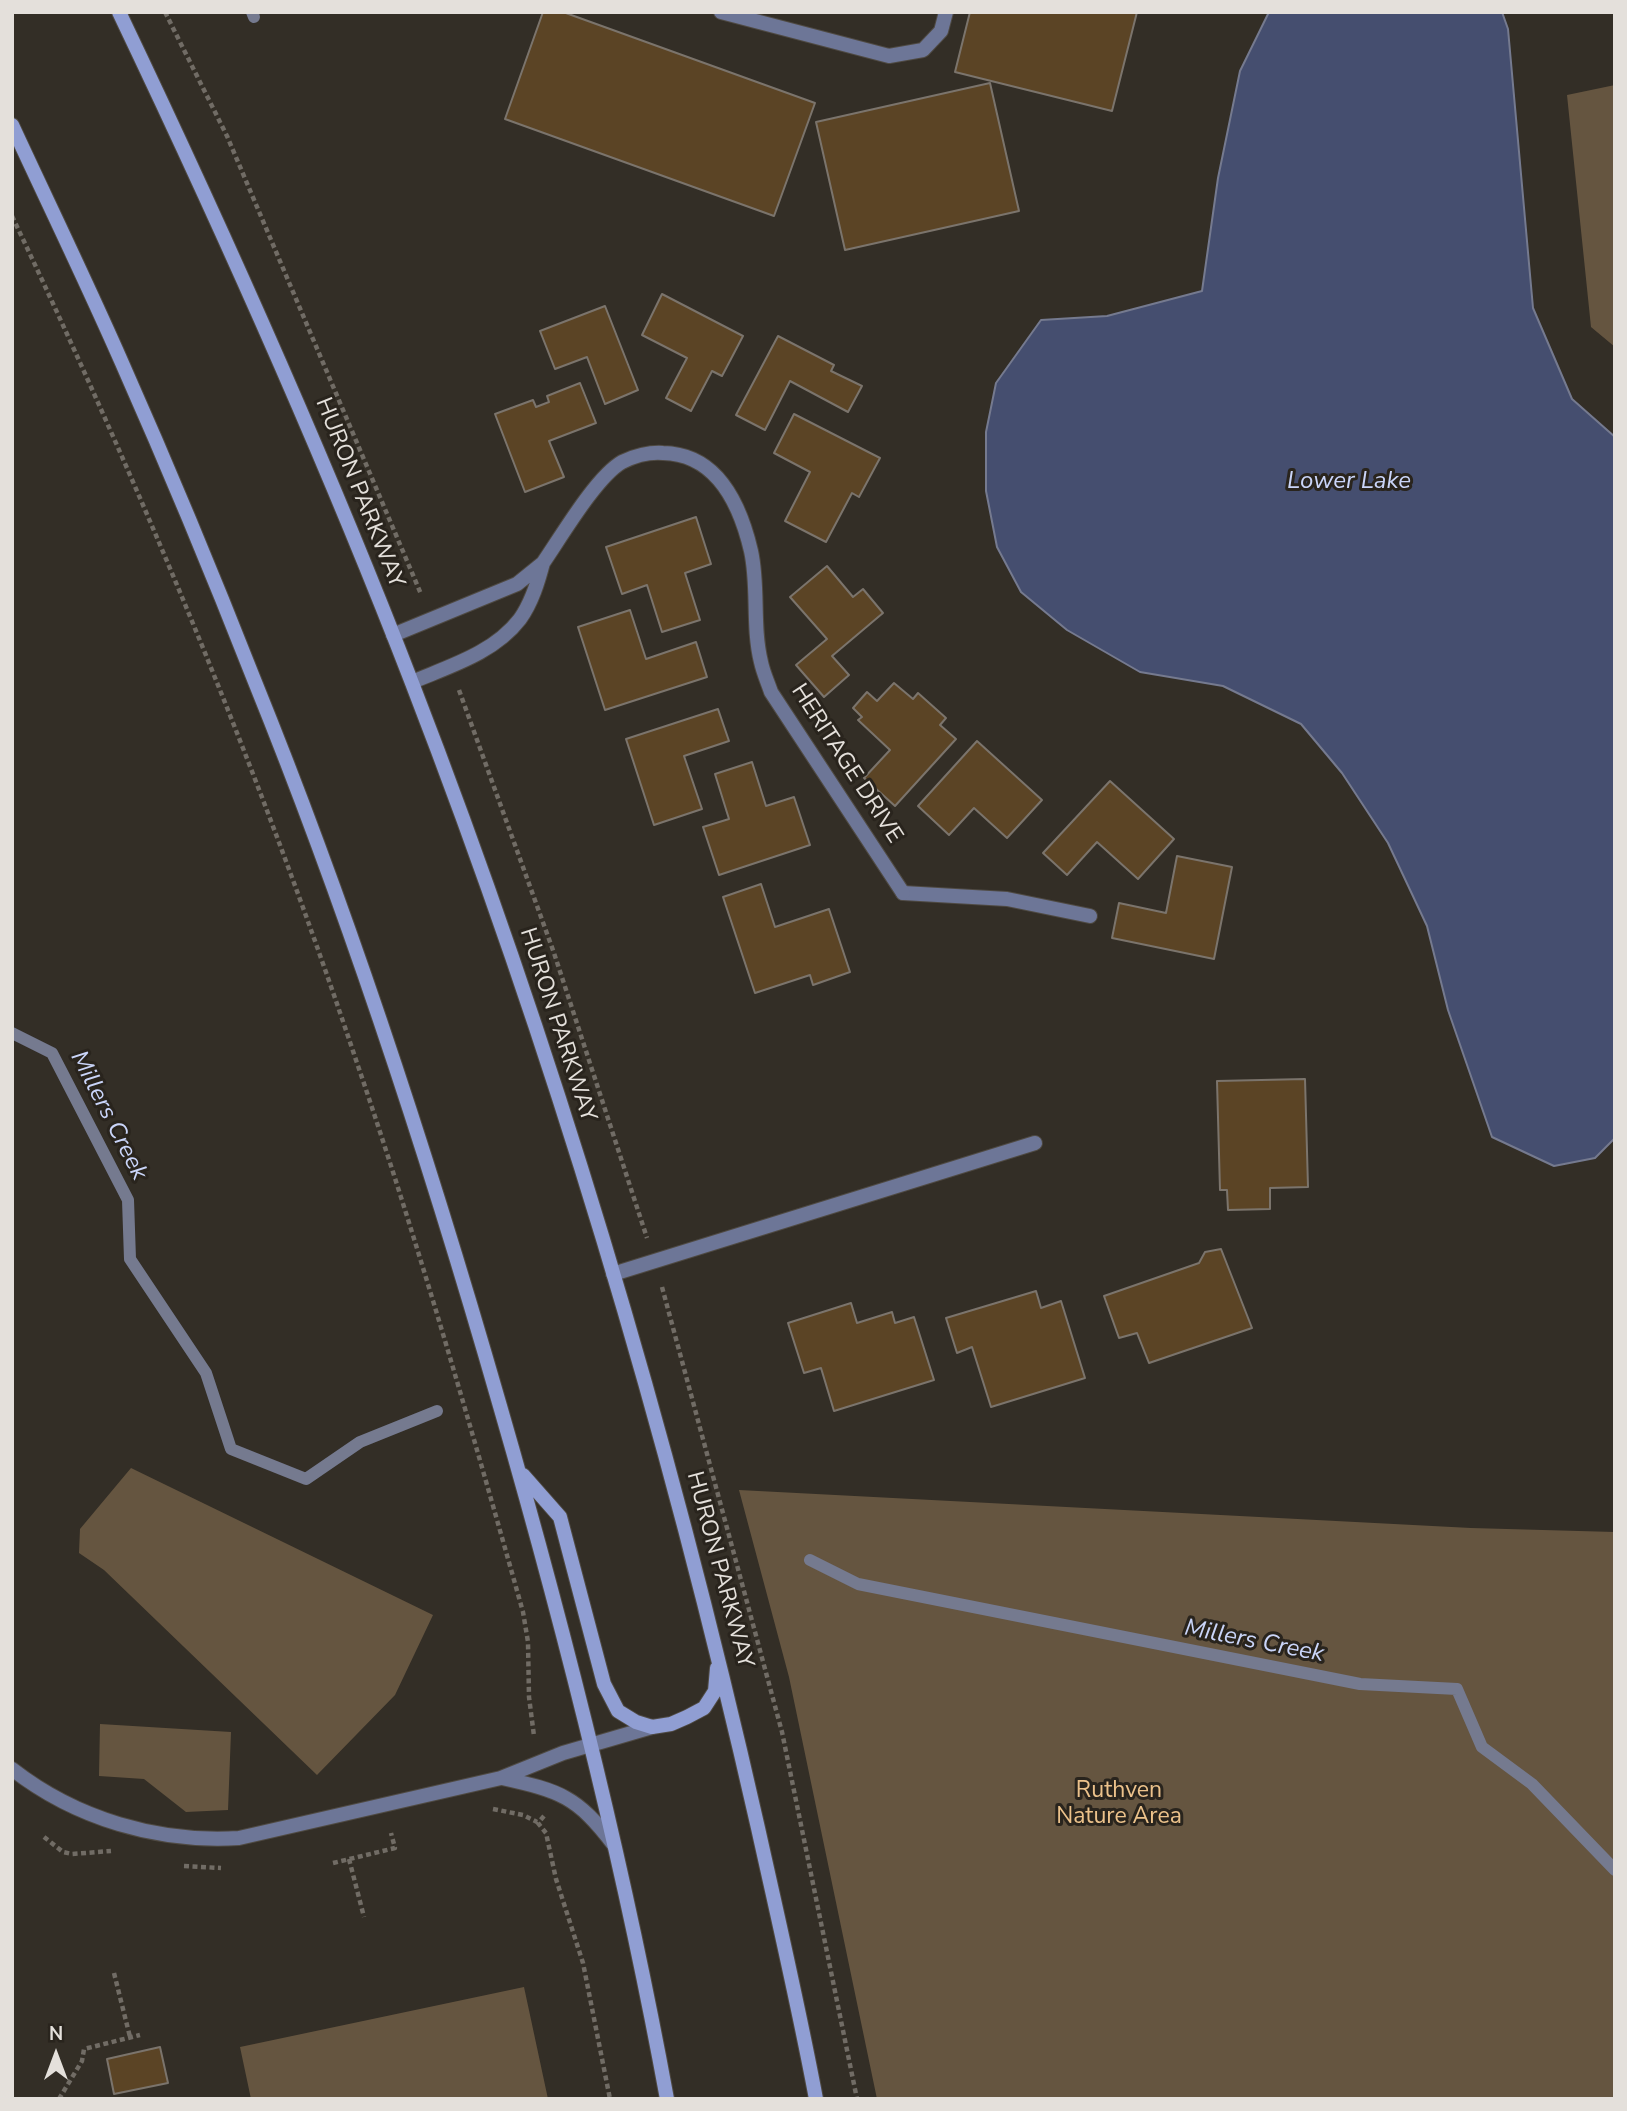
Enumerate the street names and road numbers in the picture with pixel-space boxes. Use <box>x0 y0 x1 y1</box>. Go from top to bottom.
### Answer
street label: HURON PARKWAY <box>308 394 410 592</box>
street label: HERITAGE DRIVE <box>784 679 908 849</box>
street label: HURON PARKWAY <box>513 925 601 1125</box>
street label: HURON PARKWAY <box>679 1469 759 1671</box>

